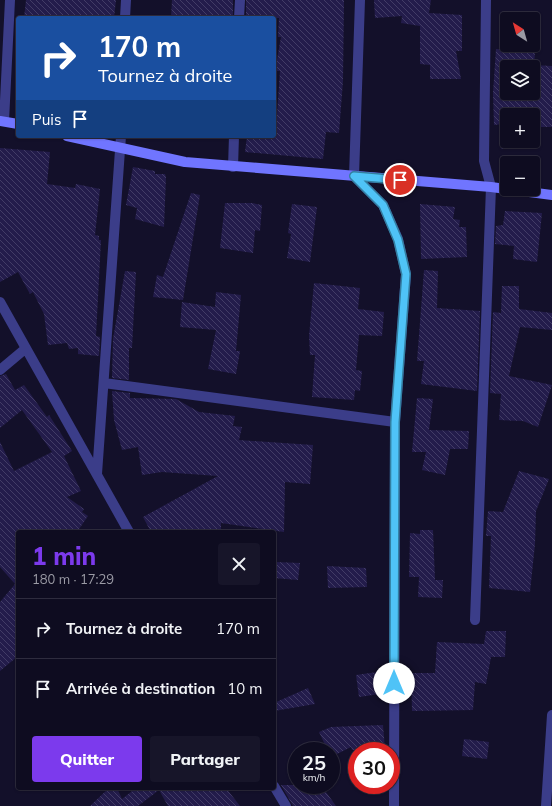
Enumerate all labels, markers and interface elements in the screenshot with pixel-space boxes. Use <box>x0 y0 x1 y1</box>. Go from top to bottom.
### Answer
north arrow <box>500 12 540 52</box>
map controls <box>500 12 540 196</box>
text: 170 m <box>98 29 181 64</box>
icon: right <box>32 32 84 84</box>
button: layers <box>500 60 540 100</box>
text: Tournez à droite <box>98 64 232 87</box>
icon: arrive <box>69 108 91 130</box>
button: + <box>500 108 540 148</box>
text: Puis <box>32 110 61 129</box>
button: − <box>500 156 540 196</box>
pin <box>383 163 417 197</box>
icon: arrive <box>389 169 411 191</box>
text: 1 min <box>32 541 96 571</box>
button: close <box>218 543 260 585</box>
text: 180 m · 17:29 <box>32 571 114 587</box>
icon: right <box>32 618 54 640</box>
text: Tournez à droite <box>66 619 182 638</box>
text: 170 m <box>216 619 260 638</box>
position arrow <box>373 662 415 704</box>
icon: arrive <box>32 678 54 700</box>
text: Arrivée à destination <box>66 679 215 698</box>
text: 10 m <box>227 679 262 698</box>
button: Quitter <box>32 736 142 782</box>
button: Partager <box>150 736 260 782</box>
speed limit sign: 30 <box>348 742 400 794</box>
text: 25 <box>302 750 326 775</box>
text: km/h <box>303 771 325 784</box>

